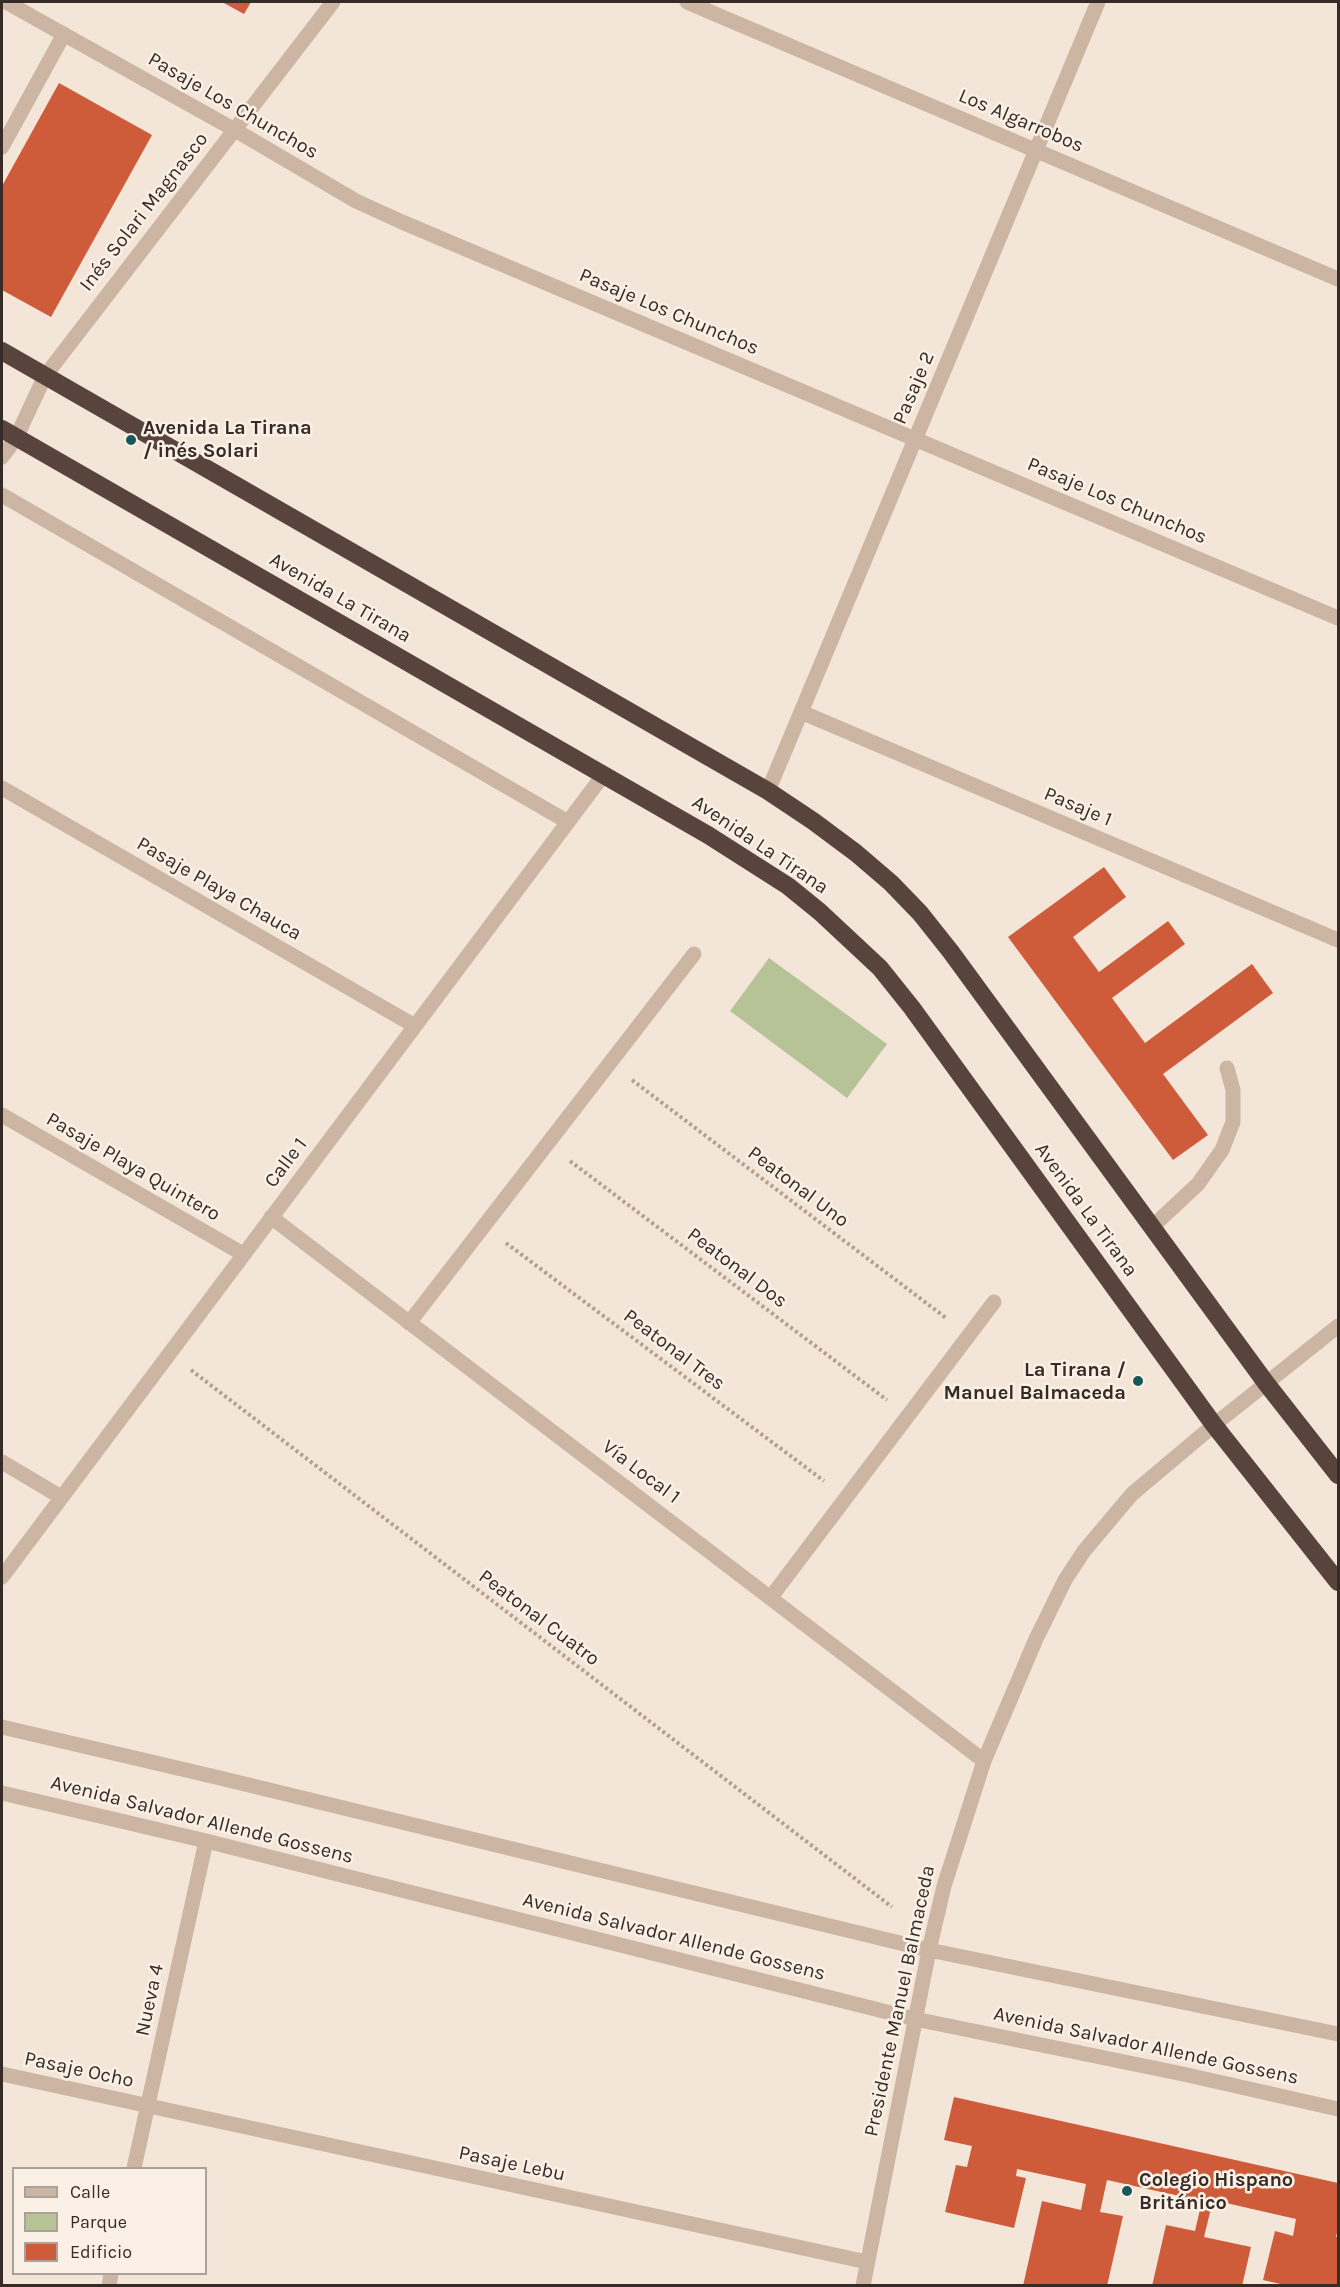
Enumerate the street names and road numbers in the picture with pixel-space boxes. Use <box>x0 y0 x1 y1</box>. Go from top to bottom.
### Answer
street label: Pasaje Los Chunchos <box>144 47 322 165</box>
street label: Los Algarrobos <box>955 84 1087 158</box>
street label: Inés Solari Magnasco <box>75 128 213 296</box>
street label: Pasaje Los Chunchos <box>576 263 762 361</box>
street label: Pasaje 2 <box>888 348 940 428</box>
street label: Pasaje Los Chunchos <box>1024 452 1210 550</box>
street label: Avenida La Tirana <box>265 548 415 648</box>
street label: Pasaje 1 <box>1040 782 1116 832</box>
street label: Avenida La Tirana <box>687 790 833 900</box>
street label: Pasaje Playa Chauca <box>132 832 306 946</box>
street label: Pasaje Playa Quintero <box>42 1107 224 1227</box>
street label: Calle 1 <box>260 1133 312 1193</box>
street label: Avenida La Tirana <box>1029 1138 1143 1282</box>
street label: Peatonal Uno <box>743 1141 853 1233</box>
street label: Peatonal Dos <box>682 1223 792 1313</box>
street label: Peatonal Tres <box>619 1304 729 1396</box>
street label: Vía Local 1 <box>597 1435 685 1509</box>
street label: Peatonal Cuatro <box>474 1565 604 1671</box>
street label: Avenida Salvador Allende Gossens <box>48 1771 356 1869</box>
street label: Presidente Manuel Balmaceda <box>859 1863 941 2139</box>
street label: Avenida Salvador Allende Gossens <box>520 1888 828 1986</box>
street label: Nueva 4 <box>131 1962 169 2038</box>
street label: Avenida Salvador Allende Gossens <box>991 2002 1301 2090</box>
street label: Pasaje Ocho <box>22 2047 136 2093</box>
street label: Pasaje Lebu <box>456 2141 568 2187</box>

